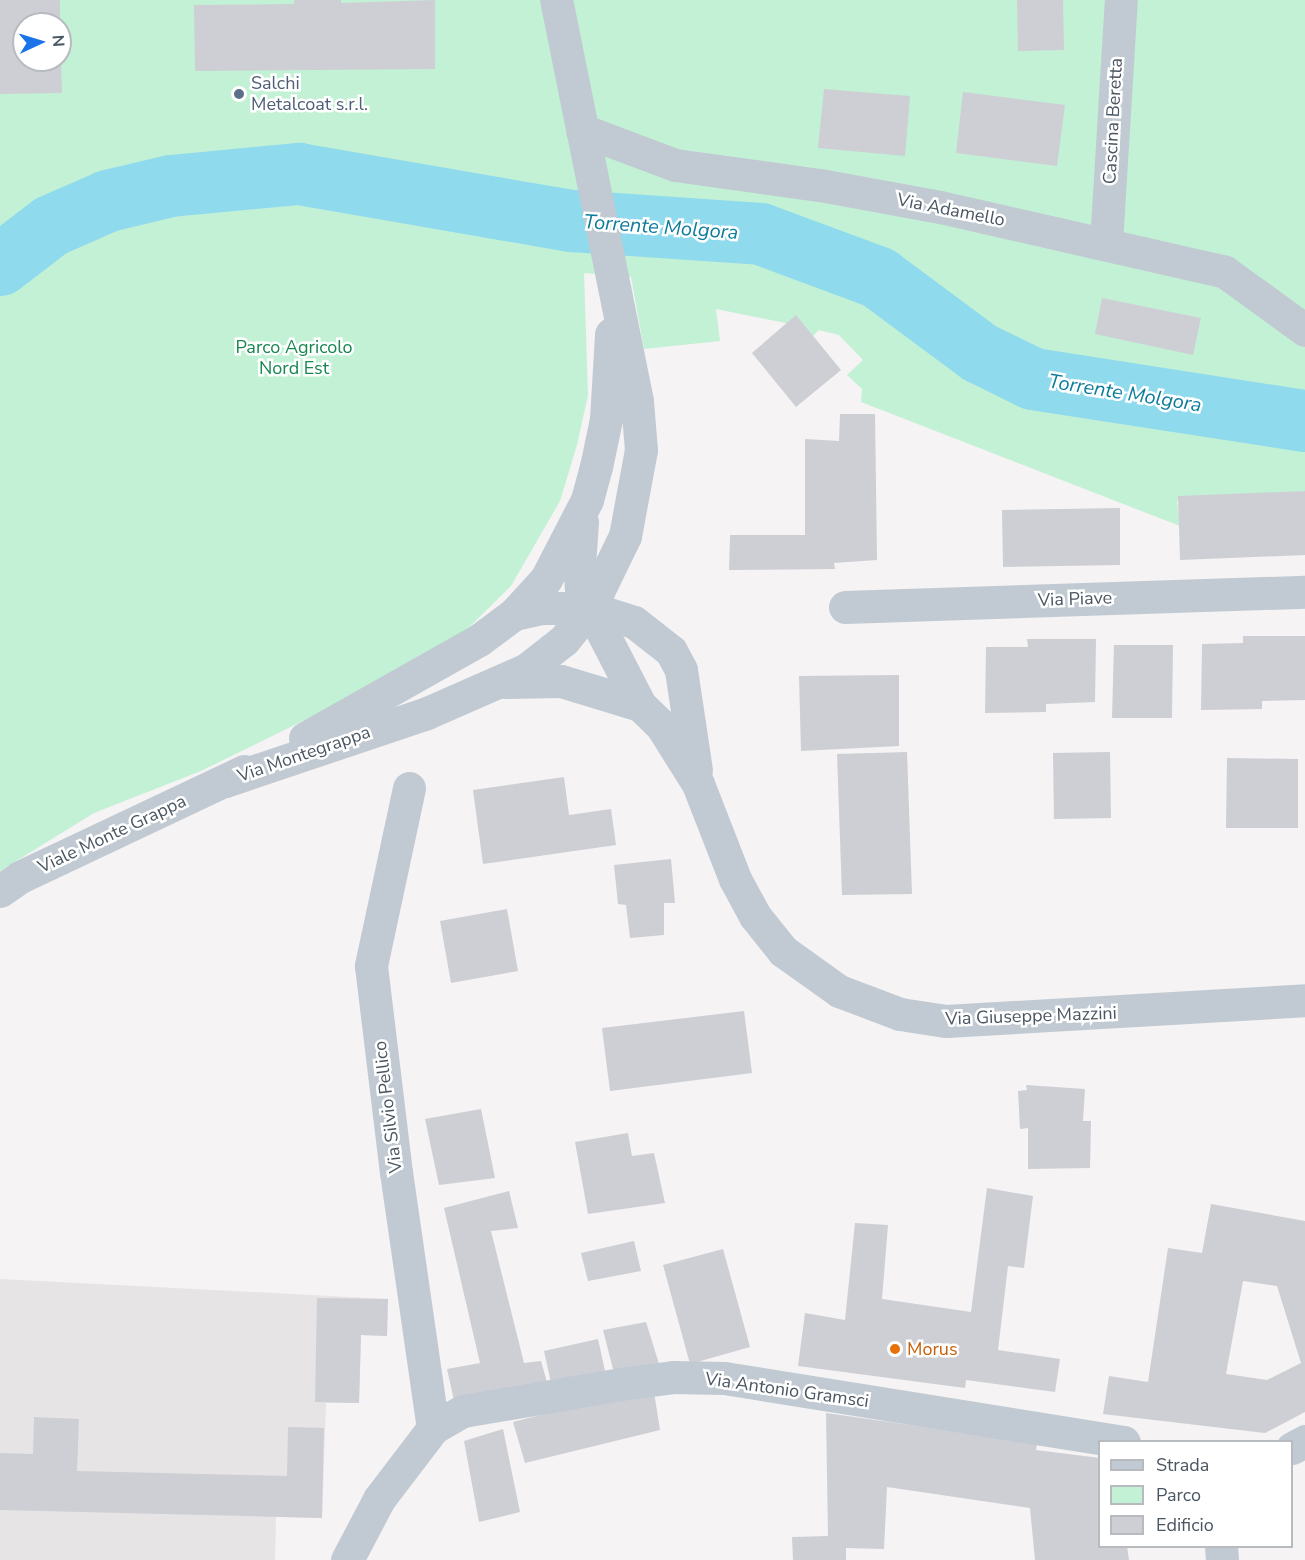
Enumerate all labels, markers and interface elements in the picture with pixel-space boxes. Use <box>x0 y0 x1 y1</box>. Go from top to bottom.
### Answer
north arrow <box>12 12 72 72</box>
text: N <box>47 34 69 48</box>
street label: Cascina Beretta <box>1099 57 1127 185</box>
place label: Salchi Metalcoat s.r.l. <box>251 73 368 116</box>
marker: Salchi Metalcoat s.r.l. <box>232 87 246 101</box>
street label: Via Adamello <box>895 189 1007 231</box>
water label: Torrente Molgora <box>583 210 739 244</box>
park label: Parco Agricolo Nord Est <box>235 337 353 380</box>
water label: Torrente Molgora <box>1047 369 1203 417</box>
street label: Via Piave <box>1037 587 1113 611</box>
street label: Via Montegrappa <box>235 721 373 787</box>
street label: Viale Monte Grappa <box>34 790 190 878</box>
street label: Via Giuseppe Mazzini <box>945 1002 1117 1030</box>
street label: Via Silvio Pellico <box>369 1040 407 1174</box>
place label: Morus <box>907 1338 958 1360</box>
marker: Morus <box>888 1342 902 1356</box>
street label: Via Antonio Gramsci <box>704 1368 870 1412</box>
legend <box>1098 1440 1293 1548</box>
text: Strada <box>1156 1453 1209 1477</box>
text: Parco <box>1156 1483 1201 1507</box>
text: Edificio <box>1156 1513 1214 1537</box>

